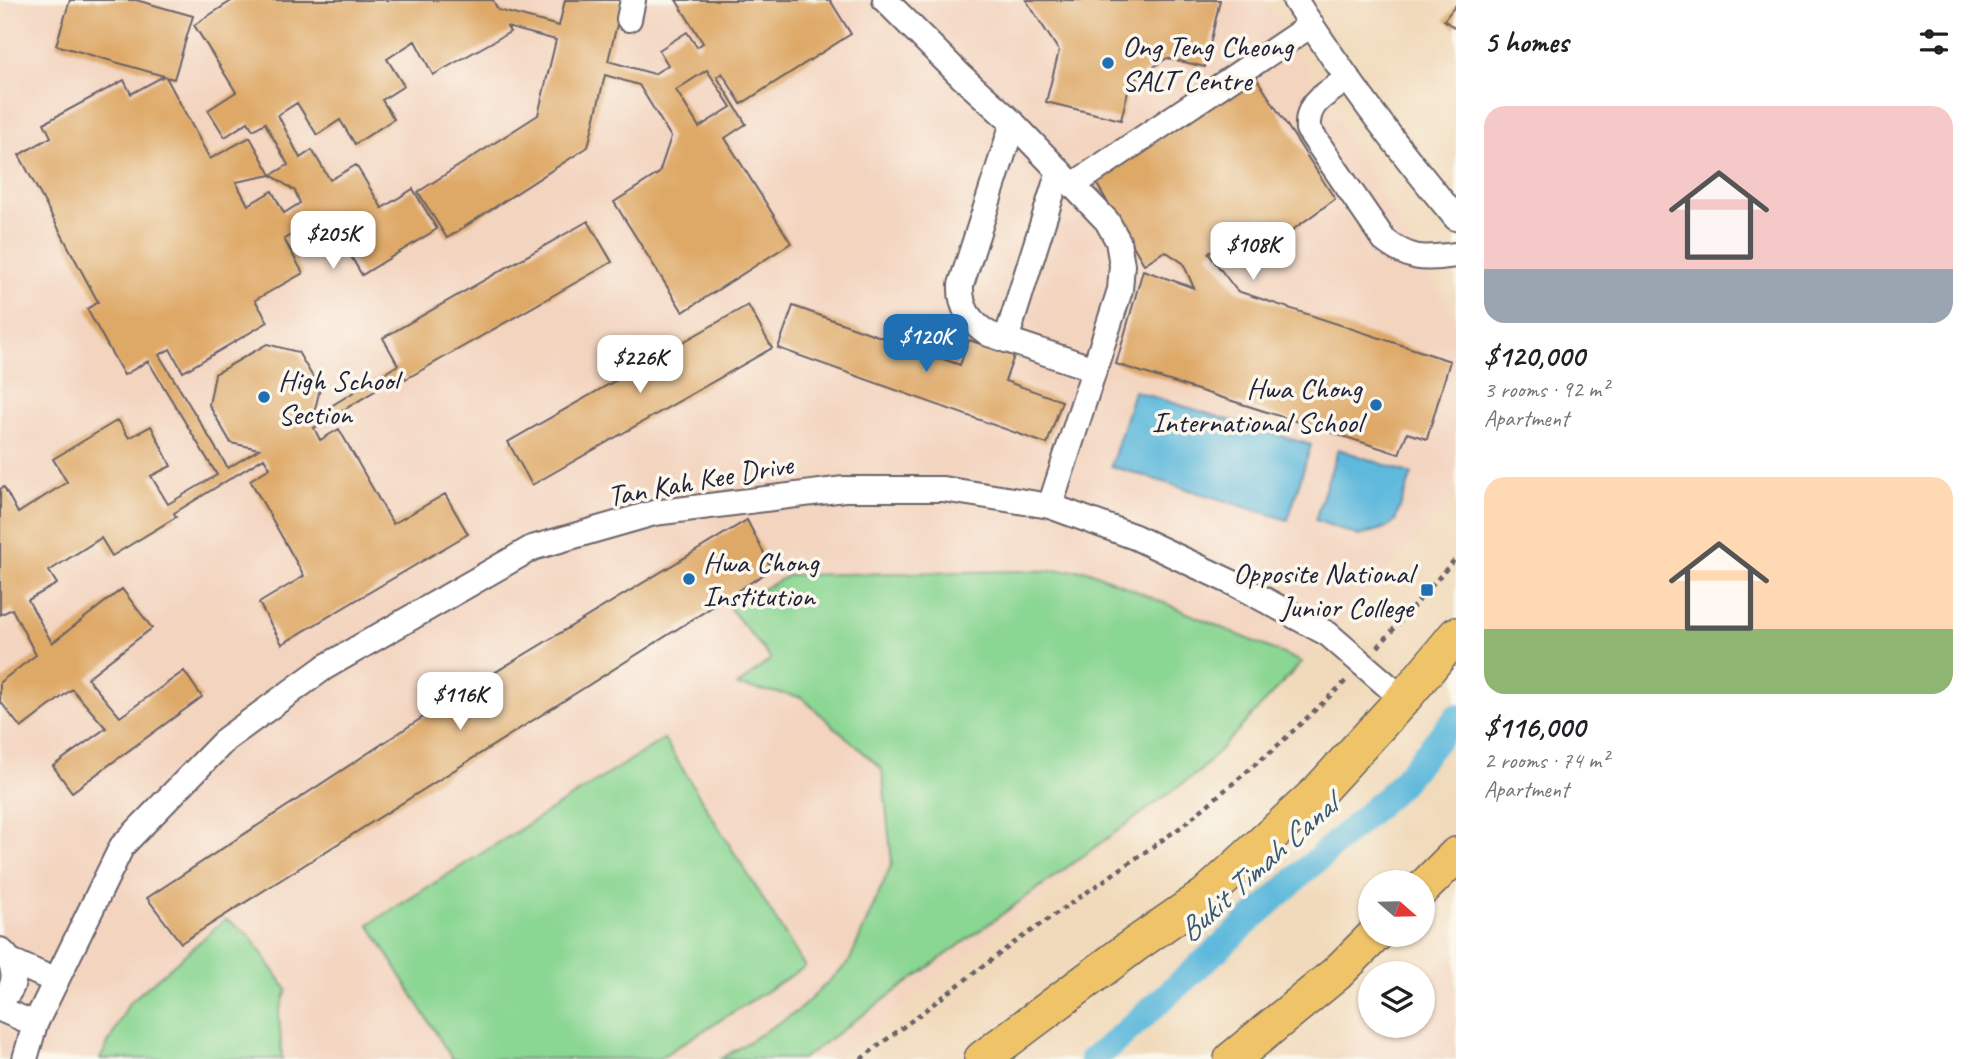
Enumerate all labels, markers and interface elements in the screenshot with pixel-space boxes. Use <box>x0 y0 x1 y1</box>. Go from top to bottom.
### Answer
text: 5 homes <box>1484 23 1568 61</box>
icon: filters <box>1915 23 1953 61</box>
place label: Ong Teng Cheong SALT Centre <box>1122 27 1294 99</box>
marker: Ong Teng Cheong SALT Centre <box>1100 55 1116 71</box>
icon: home <box>1656 152 1782 278</box>
pin: $205K <box>284 212 382 271</box>
text: $205K <box>307 219 359 248</box>
pin: $108K <box>1204 222 1302 282</box>
text: $108K <box>1226 230 1280 259</box>
pin: $120K <box>877 314 975 374</box>
text: $120K <box>899 322 953 351</box>
pin: $226K <box>591 336 689 395</box>
text: $120,000 <box>1484 337 1584 375</box>
text: $226K <box>613 343 667 372</box>
place label: High School Section <box>278 361 403 433</box>
place label: Hwa Chong International School <box>1152 369 1367 441</box>
text: 3 rooms · 92 m² <box>1484 375 1608 404</box>
marker: High School Section <box>256 389 272 405</box>
marker: Hwa Chong International School <box>1368 397 1384 413</box>
text: Apartment <box>1484 404 1569 433</box>
street label: Tan Kah Kee Drive <box>605 445 798 515</box>
icon: home <box>1656 523 1782 649</box>
place label: Hwa Chong Institution <box>703 543 820 615</box>
place label: Opposite National Junior College <box>1233 554 1418 626</box>
marker: Hwa Chong Institution <box>681 571 697 587</box>
marker: Opposite National Junior College <box>1419 582 1435 598</box>
pin: $116K <box>411 672 509 732</box>
text: $116K <box>433 680 487 709</box>
text: $116,000 <box>1484 708 1585 746</box>
text: 2 rooms · 74 m² <box>1484 746 1608 775</box>
text: Apartment <box>1484 775 1569 804</box>
water label: Bukit Timah Canal <box>1169 779 1354 951</box>
north arrow <box>1358 870 1435 947</box>
map controls <box>1358 870 1435 1038</box>
button: layers <box>1358 961 1435 1038</box>

